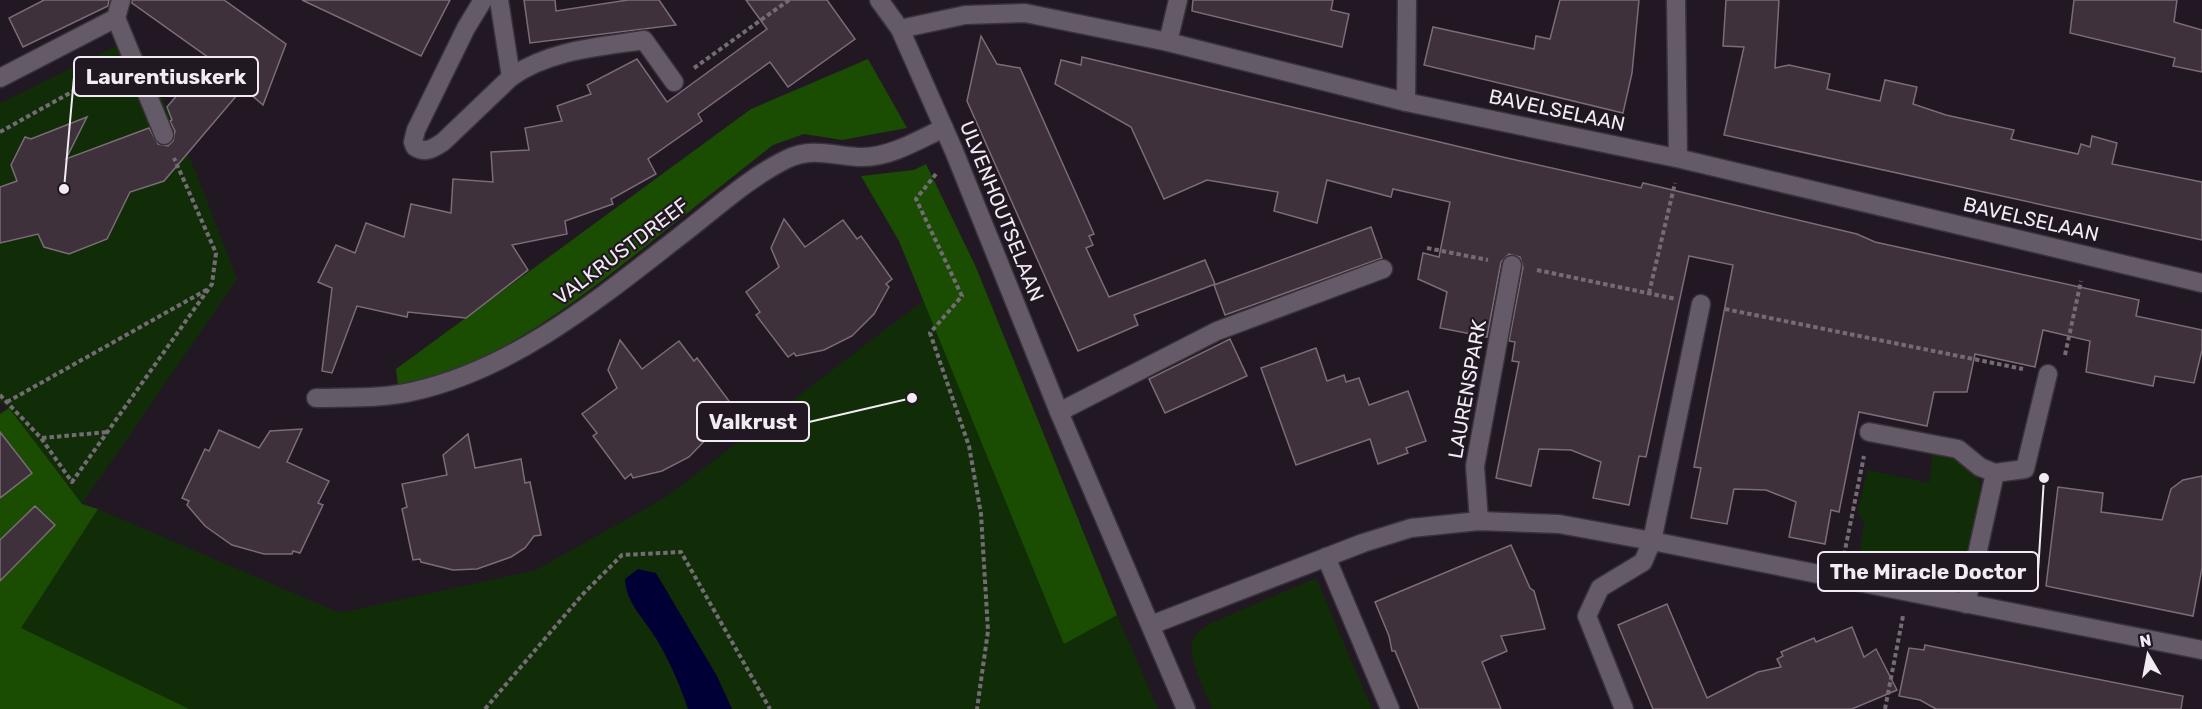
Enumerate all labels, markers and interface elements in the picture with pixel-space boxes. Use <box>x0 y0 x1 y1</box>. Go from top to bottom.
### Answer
callout: Laurentiuskerk <box>74 57 258 96</box>
text: Laurentiuskerk <box>86 64 247 89</box>
street label: BAVELSELAAN <box>1487 84 1627 136</box>
street label: ULVENHOUTSELAAN <box>955 117 1049 305</box>
street label: VALKRUSTDREEF <box>549 192 693 310</box>
street label: BAVELSELAAN <box>1961 192 2101 246</box>
street label: LAURENSPARK <box>1443 318 1491 460</box>
callout: Valkrust <box>697 402 809 441</box>
text: Valkrust <box>709 409 797 434</box>
callout: The Miracle Doctor <box>1818 552 2038 591</box>
text: The Miracle Doctor <box>1830 559 2027 584</box>
north arrow <box>2118 625 2178 685</box>
text: N <box>2138 630 2153 651</box>

